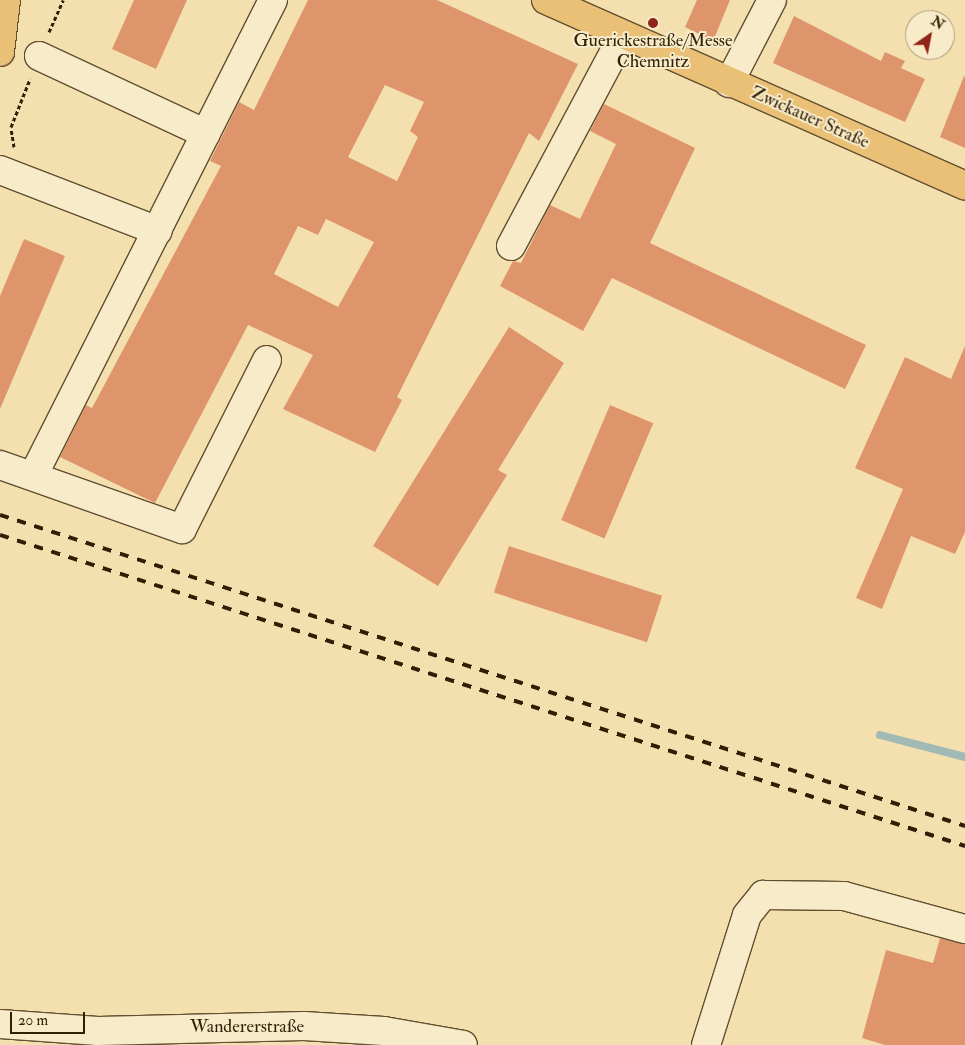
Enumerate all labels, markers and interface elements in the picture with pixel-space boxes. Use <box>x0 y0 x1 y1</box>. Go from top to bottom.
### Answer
north arrow <box>905 10 955 60</box>
text: N <box>928 12 948 33</box>
marker: Guerickestraße/Messe Chemnitz <box>647 17 659 29</box>
place label: Guerickestraße/Messe Chemnitz <box>573 31 733 74</box>
street label: Zwickauer Straße <box>748 82 872 154</box>
scale bar <box>12 1002 88 1034</box>
text: 20 m <box>18 1011 48 1030</box>
street label: Wandererstraße <box>190 1016 304 1038</box>

